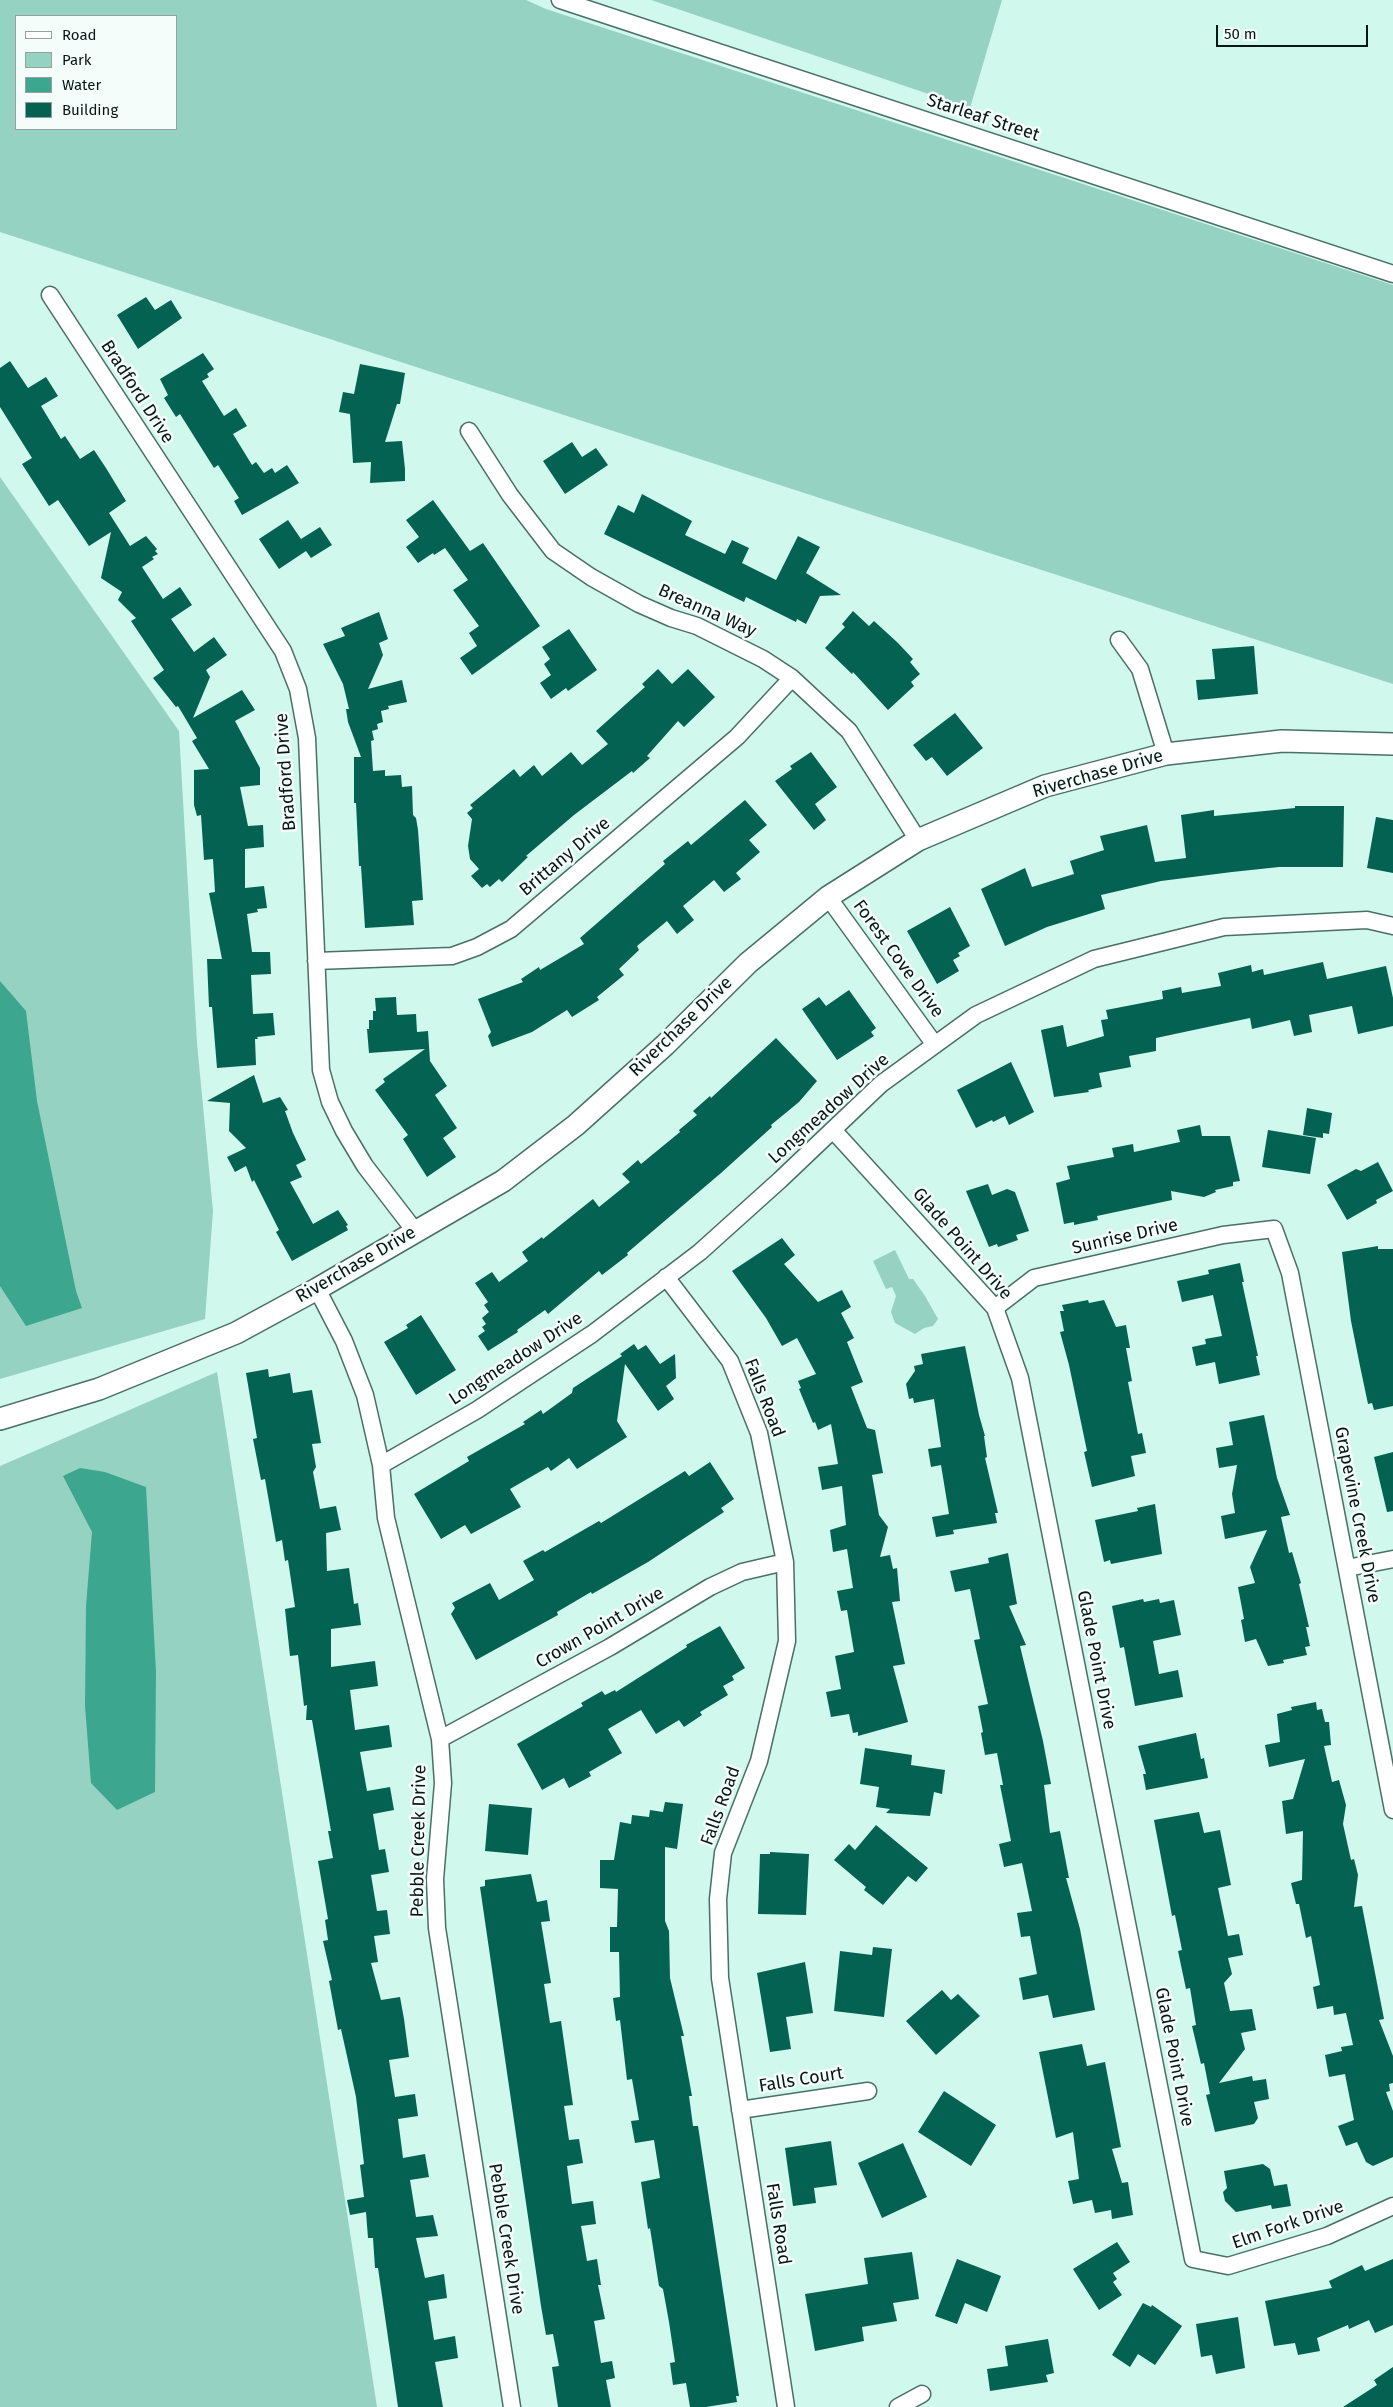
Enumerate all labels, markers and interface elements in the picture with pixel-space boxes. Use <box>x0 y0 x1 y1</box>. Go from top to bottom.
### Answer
legend <box>15 15 178 130</box>
scale bar <box>1218 15 1370 47</box>
text: 50 m <box>1224 25 1257 43</box>
text: Road <box>62 26 97 44</box>
text: Park <box>62 51 92 69</box>
text: Water <box>62 76 101 94</box>
street label: Starleaf Street <box>924 90 1042 146</box>
text: Building <box>62 101 118 119</box>
street label: Bradford Drive <box>96 336 178 448</box>
street label: Breanna Way <box>655 580 759 642</box>
street label: Bradford Drive <box>271 712 301 832</box>
street label: Riverchase Drive <box>1030 745 1166 803</box>
street label: Brittany Drive <box>515 813 615 901</box>
street label: Forest Cove Drive <box>848 896 948 1022</box>
street label: Riverchase Drive <box>625 972 737 1082</box>
street label: Longmeadow Drive <box>764 1049 894 1169</box>
street label: Glade Point Drive <box>908 1184 1016 1304</box>
street label: Sunrise Drive <box>1070 1214 1180 1260</box>
street label: Riverchase Drive <box>292 1222 420 1308</box>
street label: Longmeadow Drive <box>445 1308 587 1410</box>
street label: Falls Road <box>739 1356 789 1440</box>
street label: Grapevine Creek Drive <box>1329 1425 1385 1605</box>
street label: Crown Point Drive <box>532 1583 668 1673</box>
street label: Glade Point Drive <box>1072 1589 1120 1731</box>
street label: Falls Road <box>697 1763 745 1849</box>
street label: Pebble Creek Drive <box>407 1764 431 1918</box>
street label: Glade Point Drive <box>1150 1986 1198 2128</box>
street label: Falls Court <box>757 2063 845 2097</box>
street label: Pebble Creek Drive <box>483 2162 529 2316</box>
street label: Falls Road <box>761 2182 795 2266</box>
street label: Elm Fork Drive <box>1229 2196 1347 2254</box>

